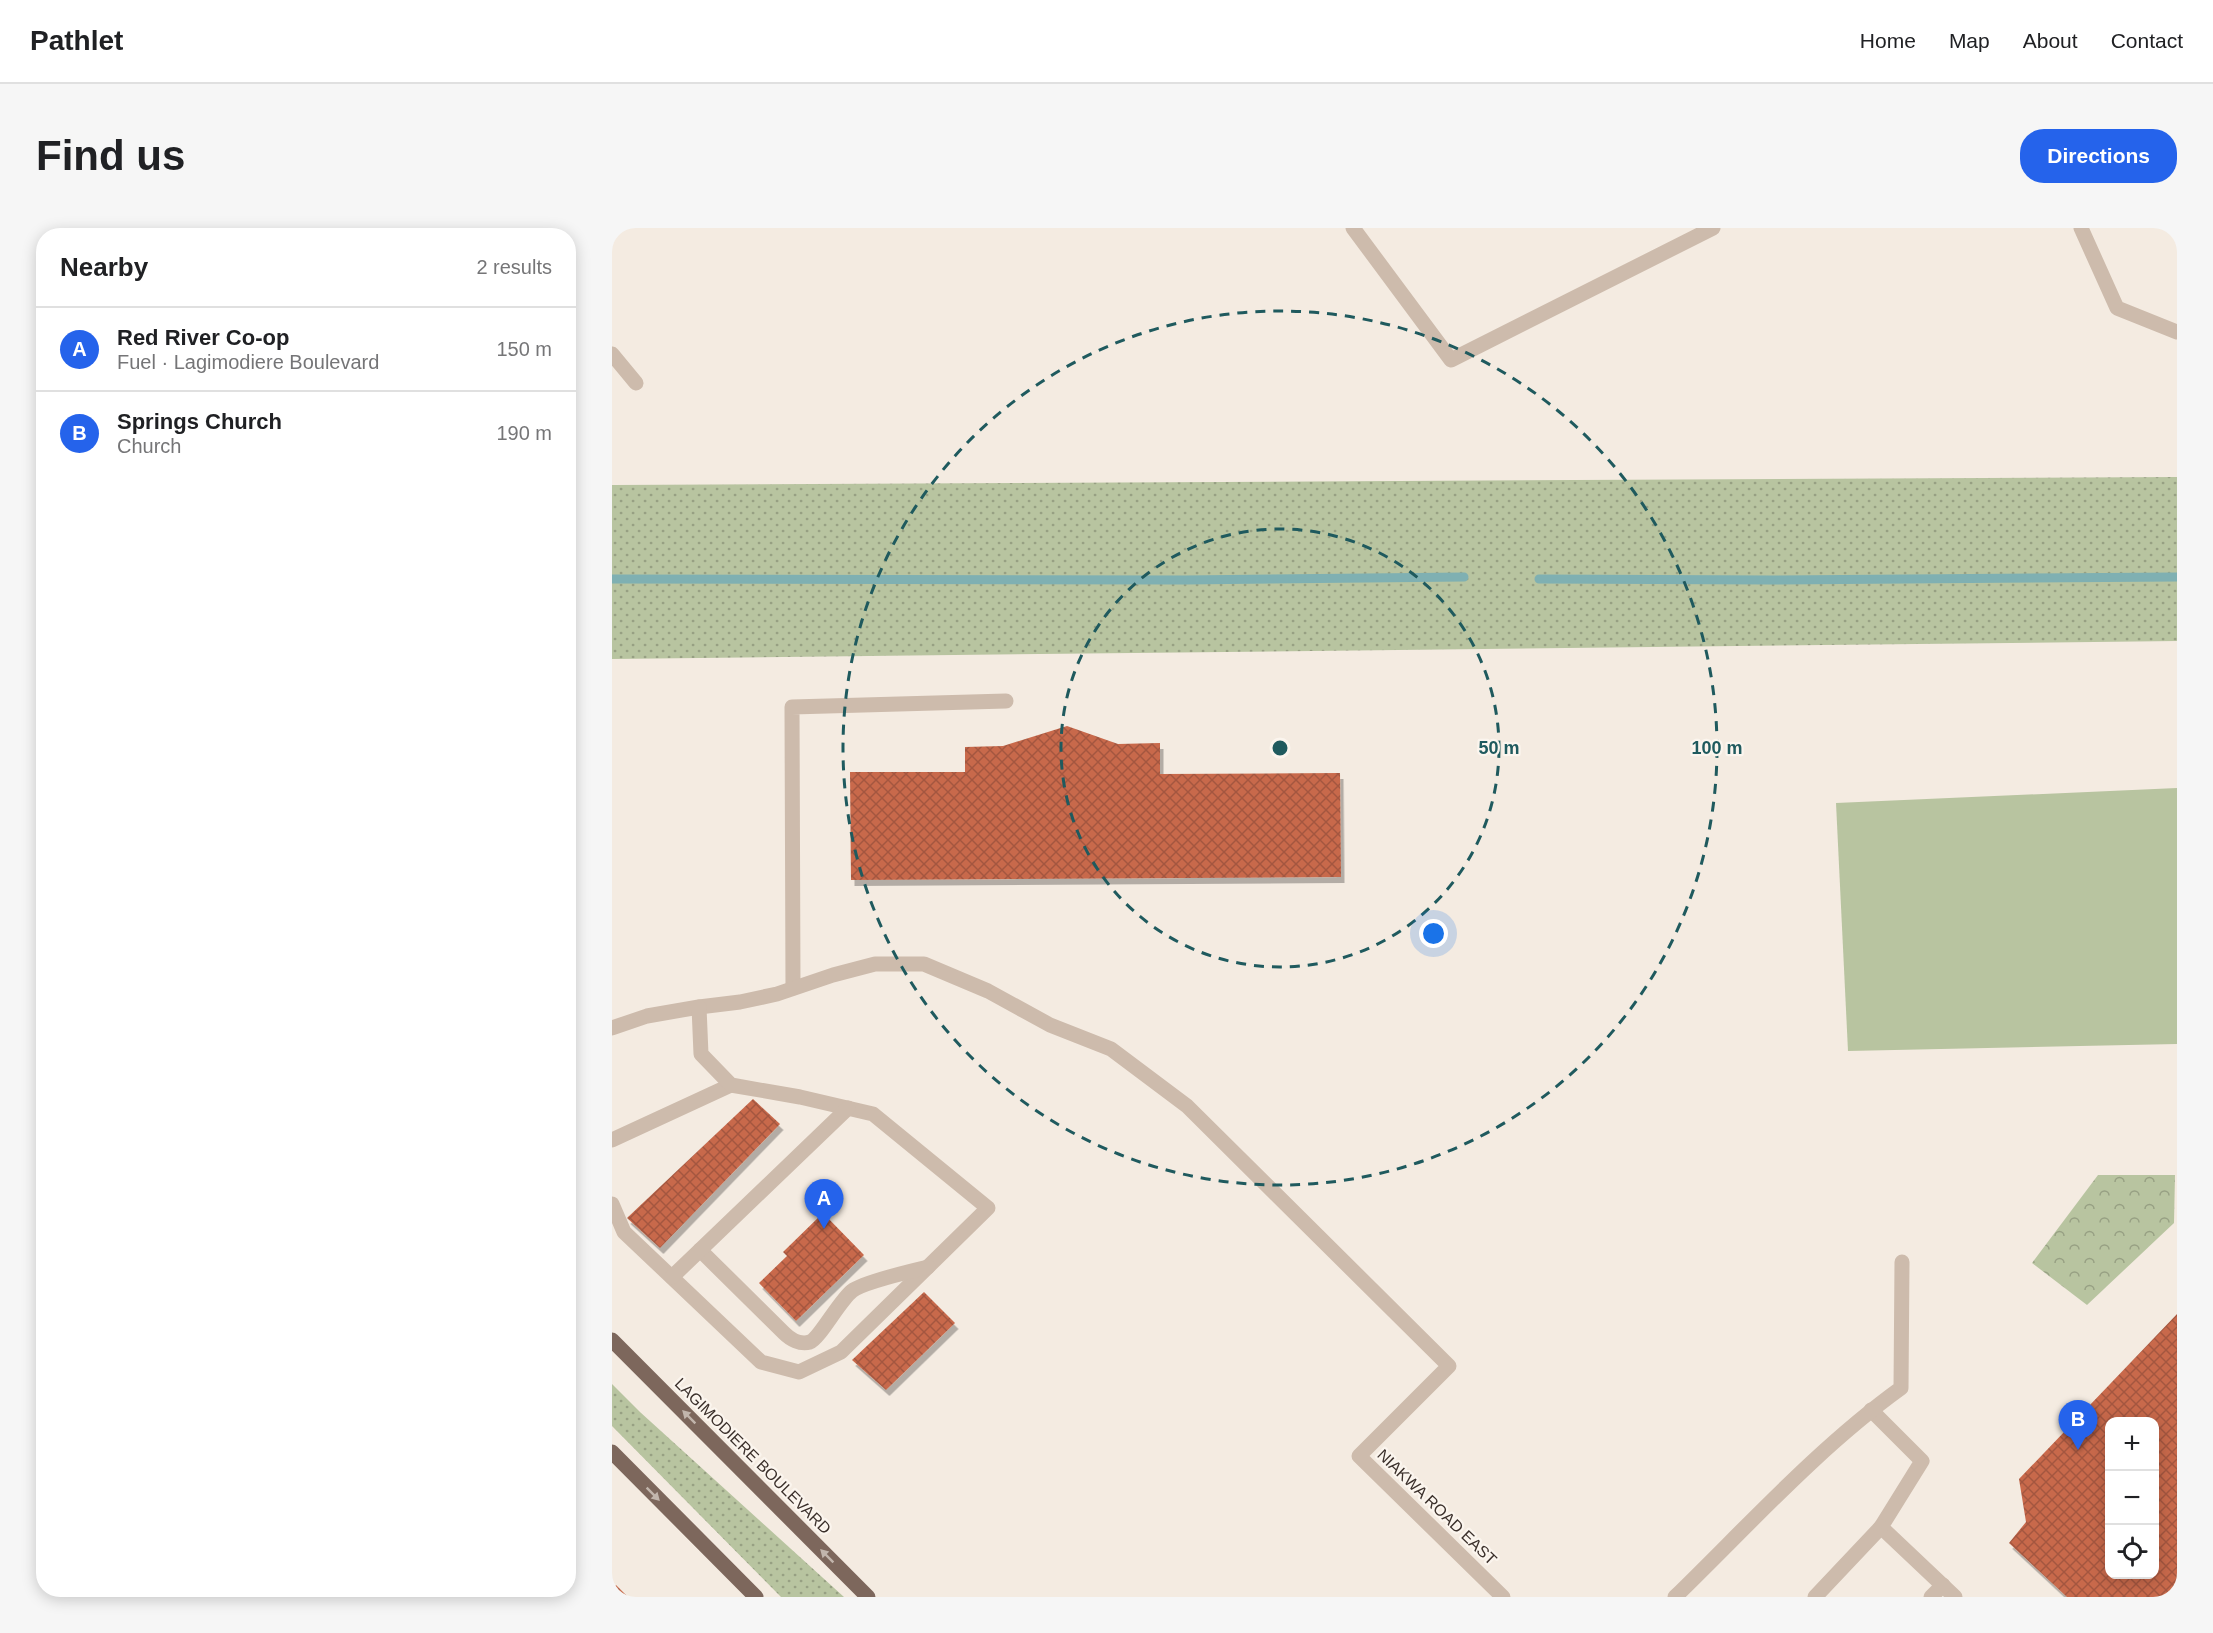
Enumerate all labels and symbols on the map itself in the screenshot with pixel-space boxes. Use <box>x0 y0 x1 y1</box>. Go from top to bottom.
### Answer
centre of rings <box>1270 738 1290 758</box>
text: 50 m <box>1478 738 1520 758</box>
text: 100 m <box>1691 738 1743 758</box>
your location <box>1419 919 1448 948</box>
pin: A <box>804 1180 844 1229</box>
street label: LAGIMODIERE BOULEVARD <box>672 1375 834 1537</box>
pin: B <box>2058 1400 2098 1450</box>
one-way arrow <box>682 1410 696 1425</box>
street label: NIAKWA ROAD EAST <box>1374 1446 1500 1568</box>
one-way arrow <box>646 1486 660 1500</box>
one-way arrow <box>820 1549 834 1563</box>

